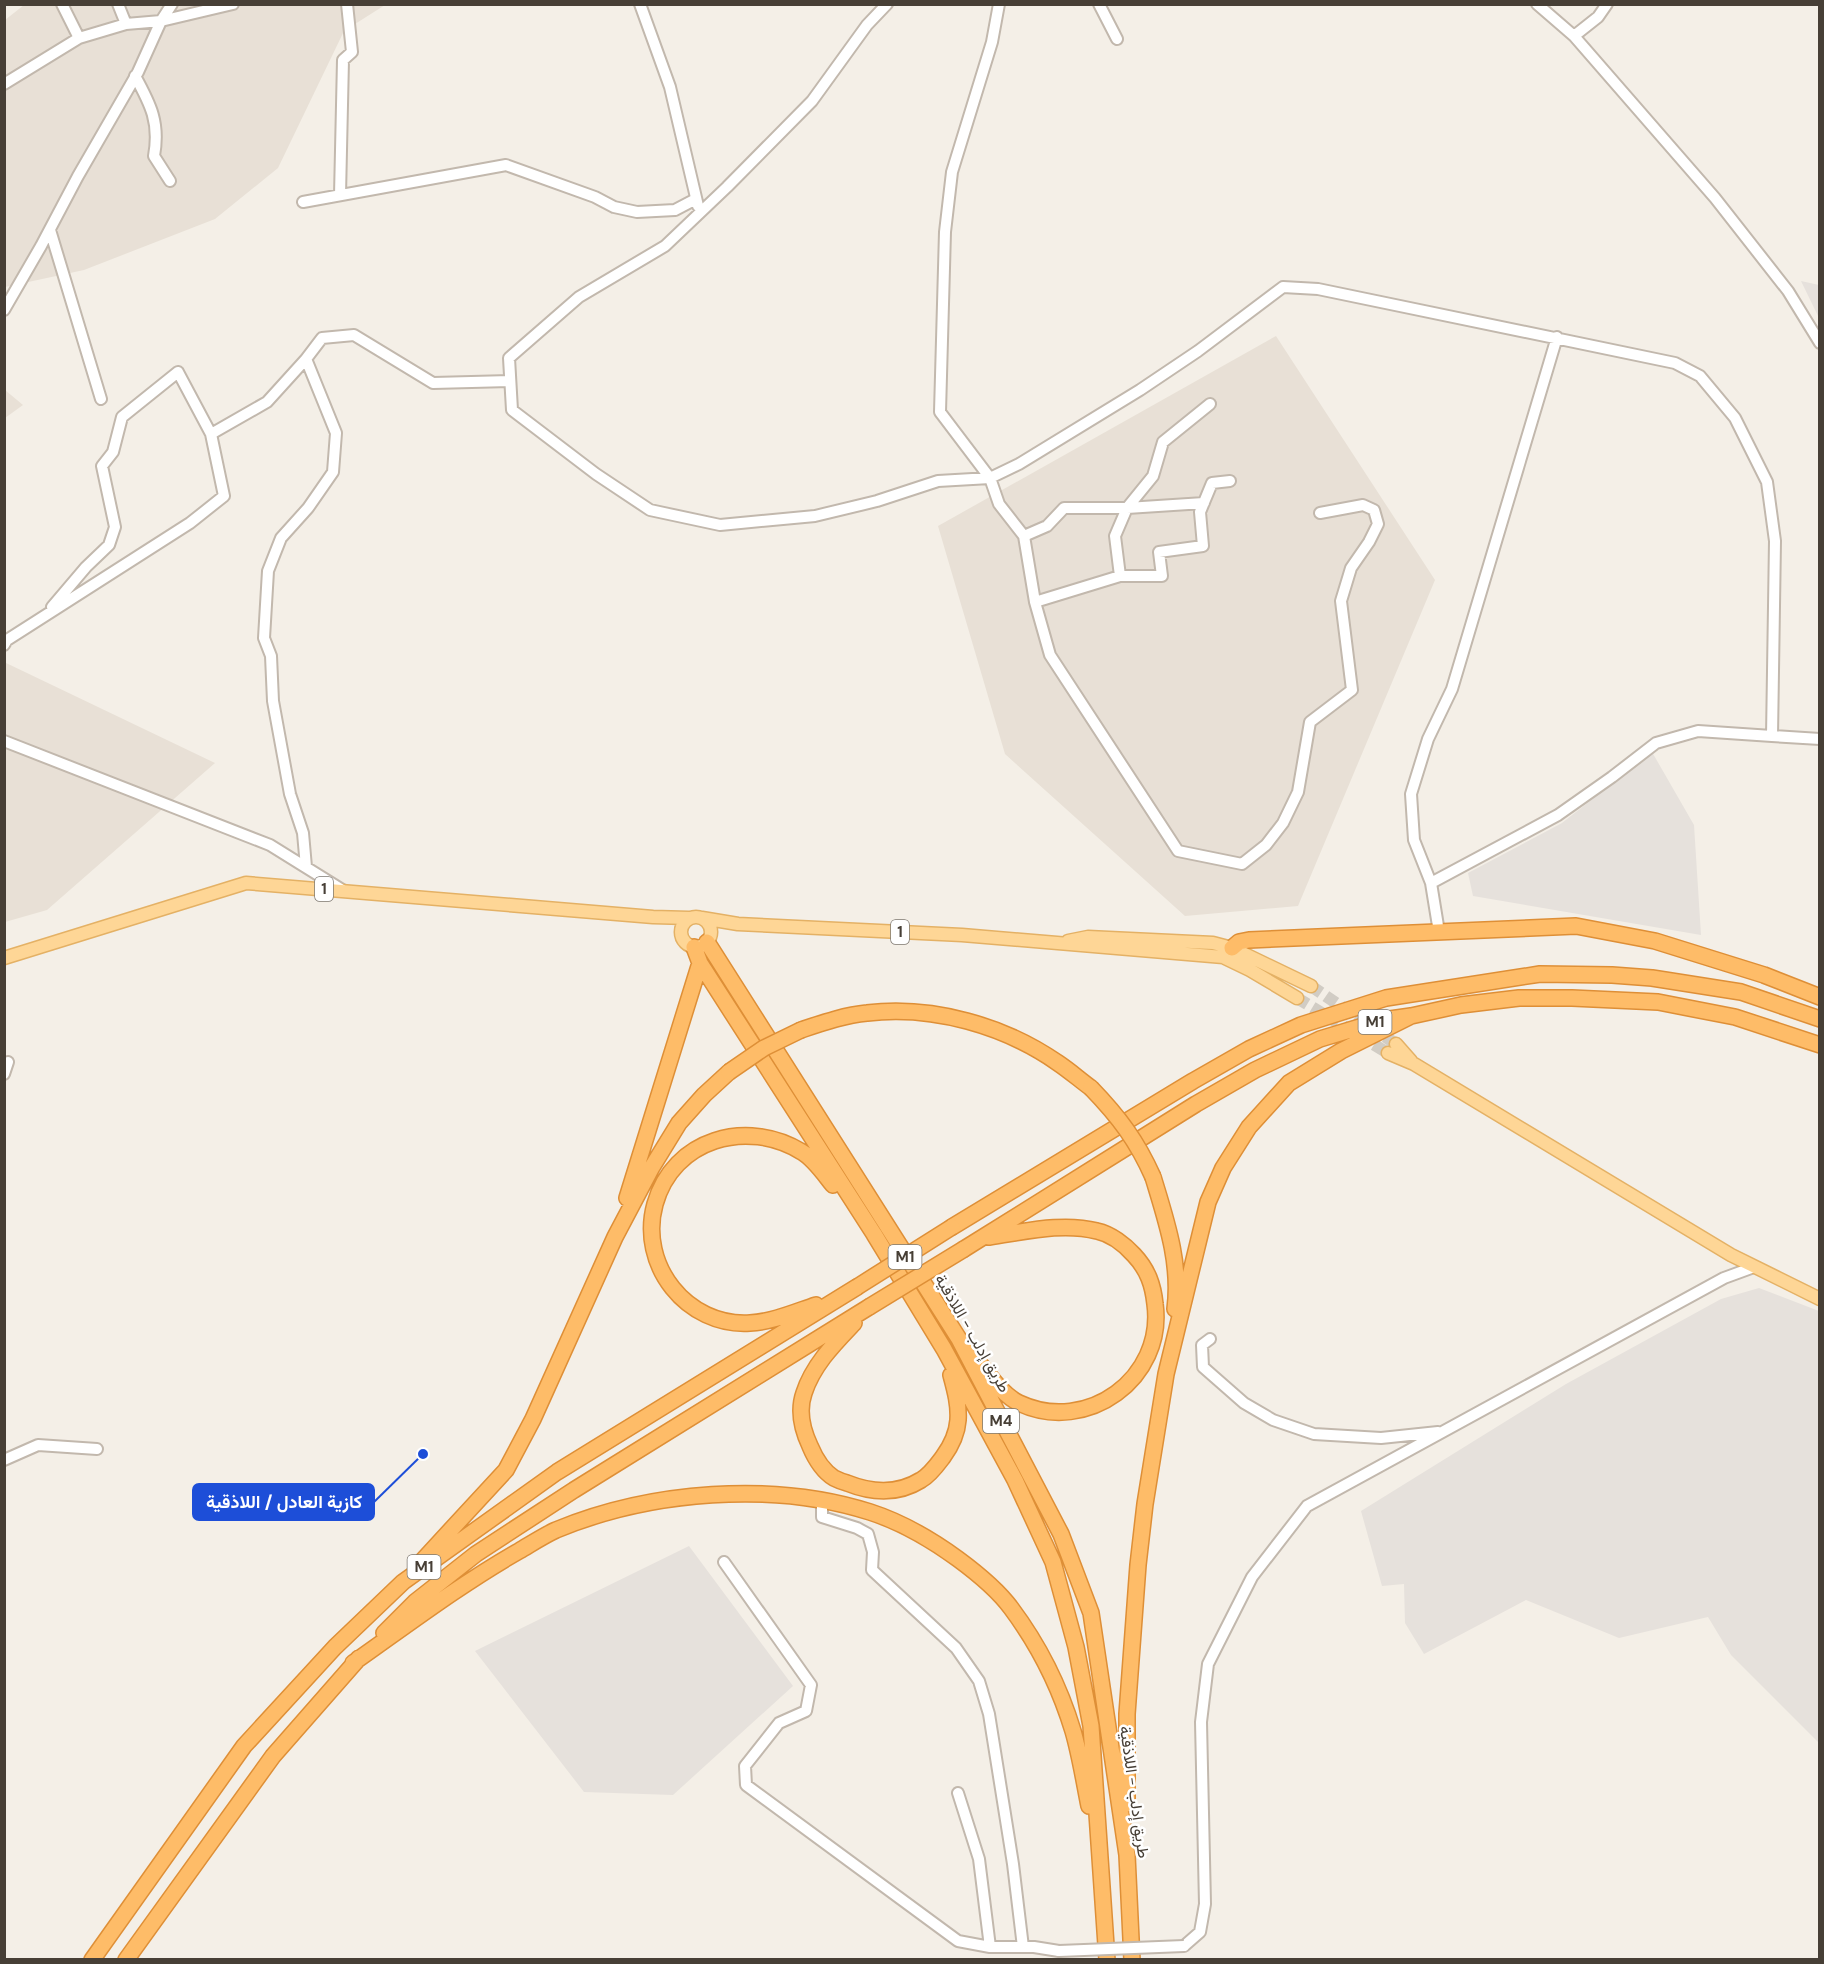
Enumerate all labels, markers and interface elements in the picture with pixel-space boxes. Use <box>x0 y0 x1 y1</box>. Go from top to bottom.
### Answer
road number: 1 <box>315 877 333 901</box>
road number: 1 <box>891 920 909 944</box>
road number: M1 <box>1358 1010 1392 1034</box>
road number: M1 <box>888 1245 922 1269</box>
street label: طريق إدلب - اللاذقية <box>930 1270 1015 1396</box>
road number: M4 <box>983 1409 1019 1433</box>
callout: كازية العادل / اللاذقية <box>193 1484 374 1520</box>
text: كازية العادل / اللاذقية <box>206 1490 362 1514</box>
road number: M1 <box>408 1555 440 1579</box>
street label: طريق إدلب - اللاذقية <box>1115 1725 1154 1859</box>

